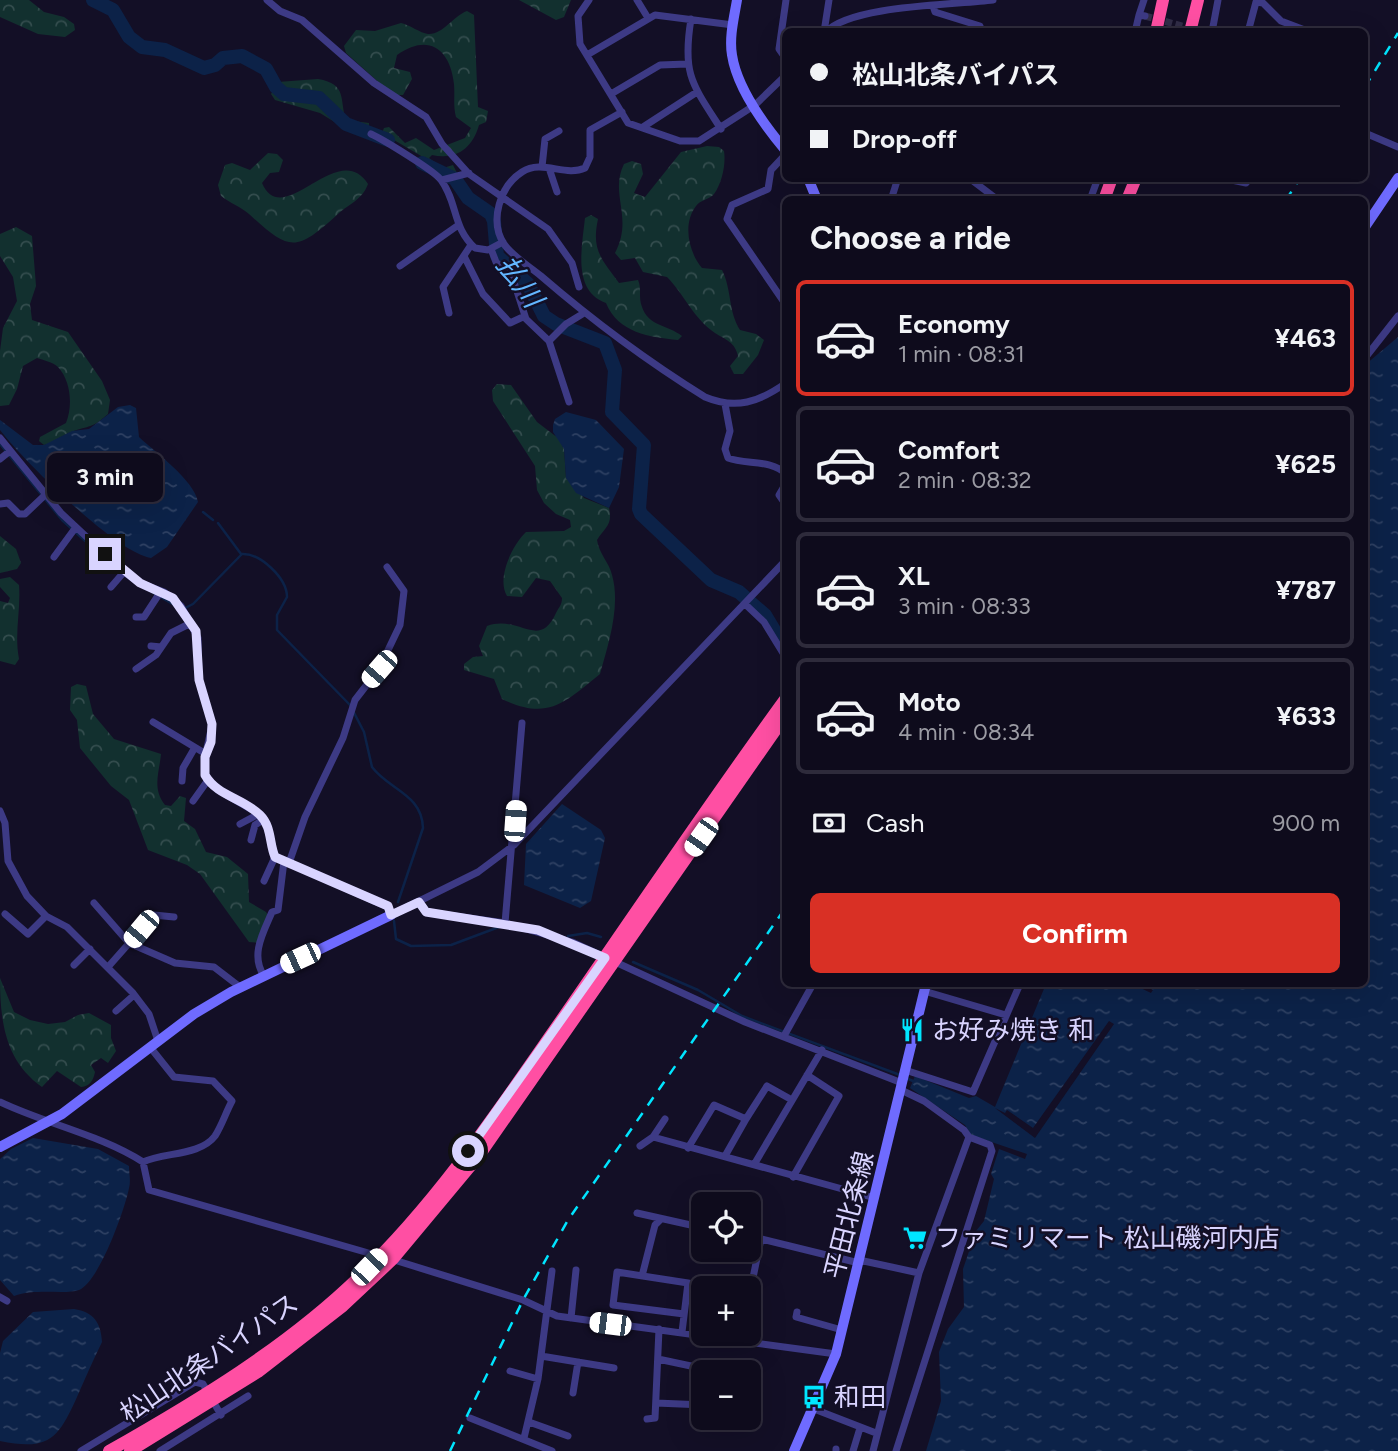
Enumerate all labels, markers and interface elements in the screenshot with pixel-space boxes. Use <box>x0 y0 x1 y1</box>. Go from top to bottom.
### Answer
text: 松山北条バイパス <box>852 59 1059 91</box>
text: Drop-off <box>852 123 957 155</box>
text: Choose a ride <box>810 219 1011 257</box>
water label: 払川 <box>490 248 552 316</box>
icon: car <box>814 307 877 370</box>
text: Economy <box>898 308 1010 340</box>
text: ¥463 <box>1275 322 1336 354</box>
text: 1 min · 08:31 <box>898 340 1025 368</box>
icon: car <box>814 433 877 496</box>
text: Comfort <box>898 434 1000 466</box>
text: ¥625 <box>1275 448 1336 480</box>
callout: 3 min <box>47 452 163 502</box>
text: 3 min <box>76 463 134 491</box>
text: 2 min · 08:32 <box>898 466 1032 494</box>
route end <box>89 538 121 570</box>
icon: car <box>814 559 877 622</box>
text: XL <box>898 560 930 592</box>
text: ¥787 <box>1276 574 1336 606</box>
text: 3 min · 08:33 <box>898 592 1031 620</box>
car <box>358 646 401 692</box>
icon: car <box>814 685 877 748</box>
text: Moto <box>898 686 961 718</box>
text: ¥633 <box>1277 700 1336 732</box>
text: 4 min · 08:34 <box>898 718 1034 746</box>
car <box>504 799 527 843</box>
icon: cash <box>810 804 848 842</box>
text: Cash <box>866 807 925 839</box>
text: 900 m <box>1272 809 1340 837</box>
car <box>681 814 722 860</box>
button: Confirm <box>810 893 1340 973</box>
car <box>120 906 163 952</box>
car <box>277 940 324 976</box>
place label: お好み焼き 和 <box>932 1014 1094 1046</box>
restaurant icon: お好み焼き 和 <box>898 1016 926 1044</box>
route start <box>452 1135 484 1167</box>
street label: 平田北条線 <box>818 1148 880 1282</box>
map controls <box>691 1192 761 1430</box>
button: locate <box>691 1192 761 1262</box>
place label: ファミリマート 松山磯河内店 <box>935 1222 1279 1254</box>
supermarket icon: ファミリマート 松山磯河内店 <box>901 1224 929 1252</box>
car <box>347 1245 392 1289</box>
button: + <box>691 1276 761 1346</box>
street label: 松山北条バイパス <box>114 1287 304 1429</box>
car <box>588 1311 633 1337</box>
button: − <box>691 1360 761 1430</box>
place label: 和田 <box>834 1381 886 1413</box>
bus stop icon: 和田 <box>800 1383 828 1411</box>

